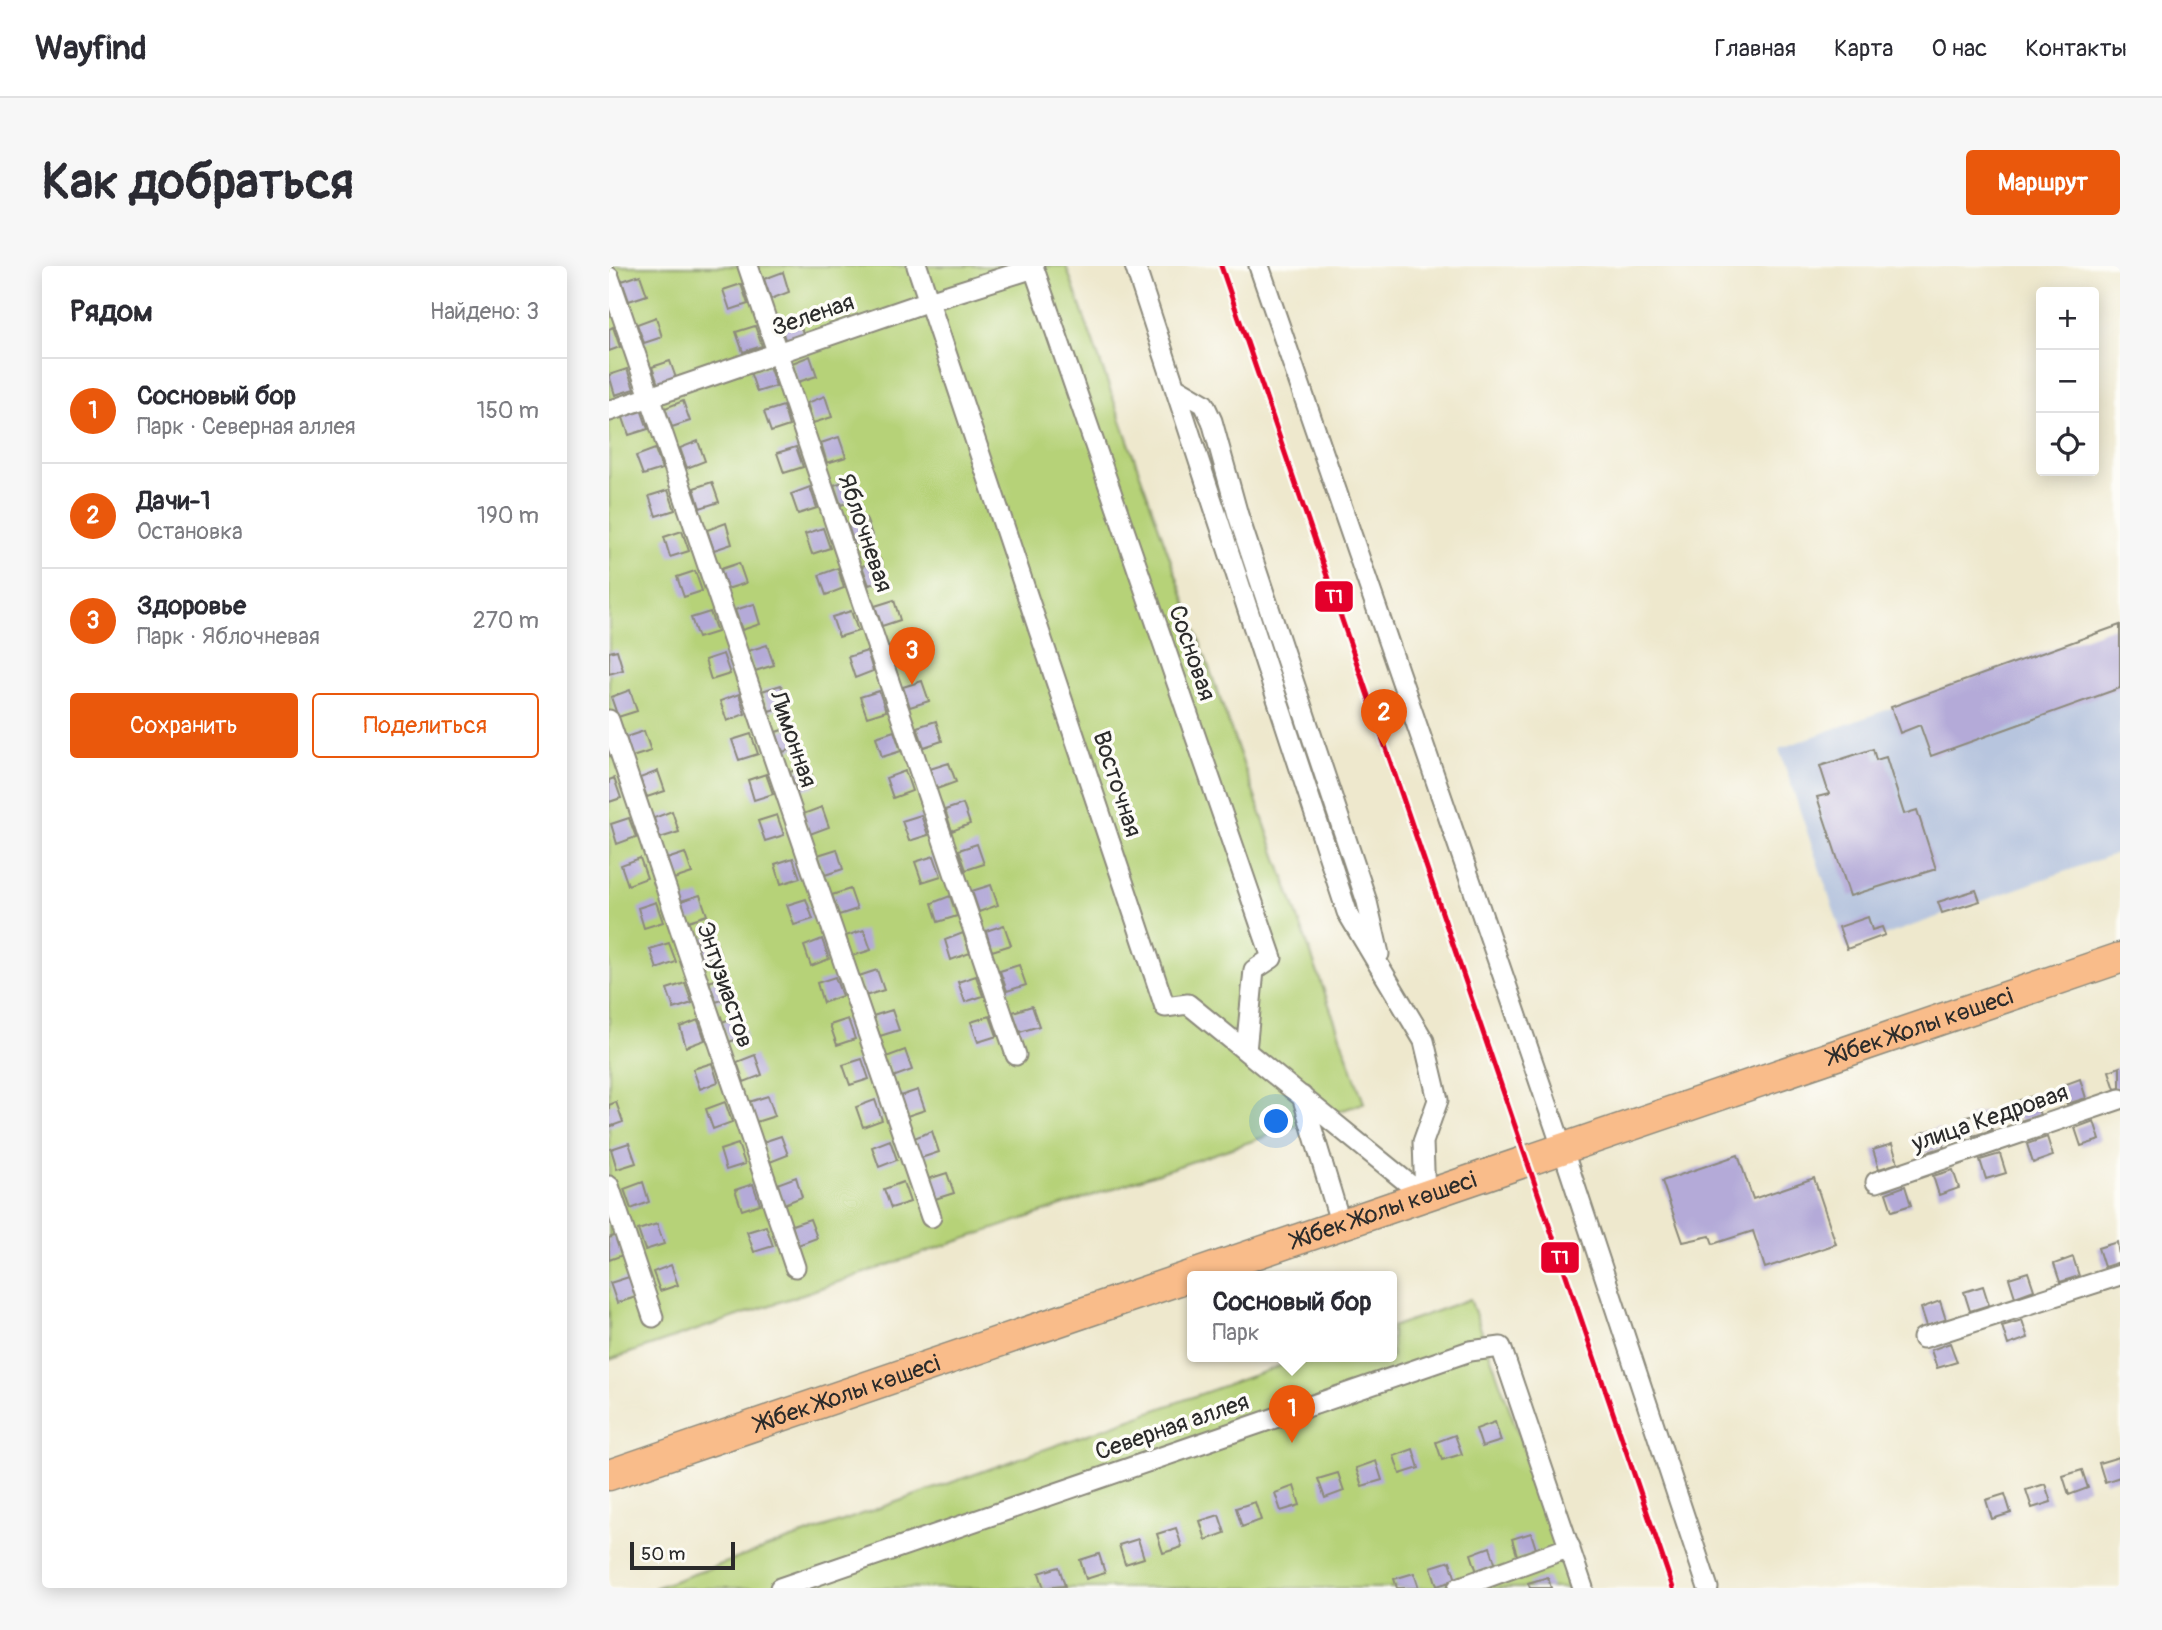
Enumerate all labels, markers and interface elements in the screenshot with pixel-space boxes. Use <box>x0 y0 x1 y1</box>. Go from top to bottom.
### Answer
text: Wayfind <box>35 28 147 69</box>
text: Главная <box>1715 34 1796 63</box>
text: Карта <box>1834 34 1894 63</box>
text: О нас <box>1932 34 1987 63</box>
text: Контакты <box>2025 34 2127 63</box>
button: Маршрут <box>1966 150 2120 215</box>
text: Как добраться <box>42 152 354 213</box>
street label: Зеленая <box>768 287 858 343</box>
map controls <box>2036 287 2099 476</box>
button: + <box>2036 287 2099 350</box>
text: Рядом <box>70 293 153 330</box>
text: Найдено: 3 <box>430 297 539 326</box>
button: − <box>2036 350 2099 413</box>
text: Сосновый бор <box>137 380 296 412</box>
text: 1 <box>89 396 98 425</box>
text: 150 m <box>476 396 539 425</box>
text: Парк · Северная аллея <box>137 412 356 441</box>
button: locate <box>2036 413 2099 476</box>
street label: Яблочневая <box>831 470 899 596</box>
text: Дачи-1 <box>137 485 211 517</box>
text: 2 <box>87 501 99 530</box>
text: 190 m <box>477 501 539 530</box>
text: Остановка <box>137 517 243 546</box>
line badge: T1 <box>1314 580 1354 613</box>
text: T1 <box>1324 585 1343 609</box>
text: Здоровье <box>137 590 246 622</box>
street label: Сосновая <box>1162 601 1222 705</box>
text: 3 <box>87 606 99 635</box>
text: 270 m <box>473 606 539 635</box>
text: Парк · Яблочневая <box>137 622 320 651</box>
pin: 3 <box>889 627 935 685</box>
street label: Лимонная <box>763 686 823 791</box>
pin: 2 <box>1361 689 1407 747</box>
button: Сохранить <box>70 693 298 758</box>
button: Поделиться <box>312 693 539 758</box>
street label: Восточная <box>1086 727 1148 841</box>
street label: Энтузиастов <box>690 919 760 1051</box>
street label: Жібек Жолы көшесі <box>1820 981 2017 1073</box>
street label: улица Кедровая <box>1907 1078 2072 1159</box>
your location <box>1259 1104 1293 1138</box>
street label: Жібек Жолы көшесі <box>1284 1165 1480 1256</box>
line badge: T1 <box>1540 1241 1580 1274</box>
text: T1 <box>1550 1246 1569 1270</box>
popup <box>1187 1271 1397 1362</box>
text: Сосновый бор <box>1213 1286 1371 1318</box>
text: Парк <box>1213 1318 1260 1347</box>
street label: Жібек Жолы көшесі <box>747 1348 944 1440</box>
pin: 1 <box>1269 1385 1315 1443</box>
street label: Северная аллея <box>1091 1387 1253 1467</box>
scale bar <box>630 1539 735 1571</box>
text: 50 m <box>641 1542 685 1566</box>

